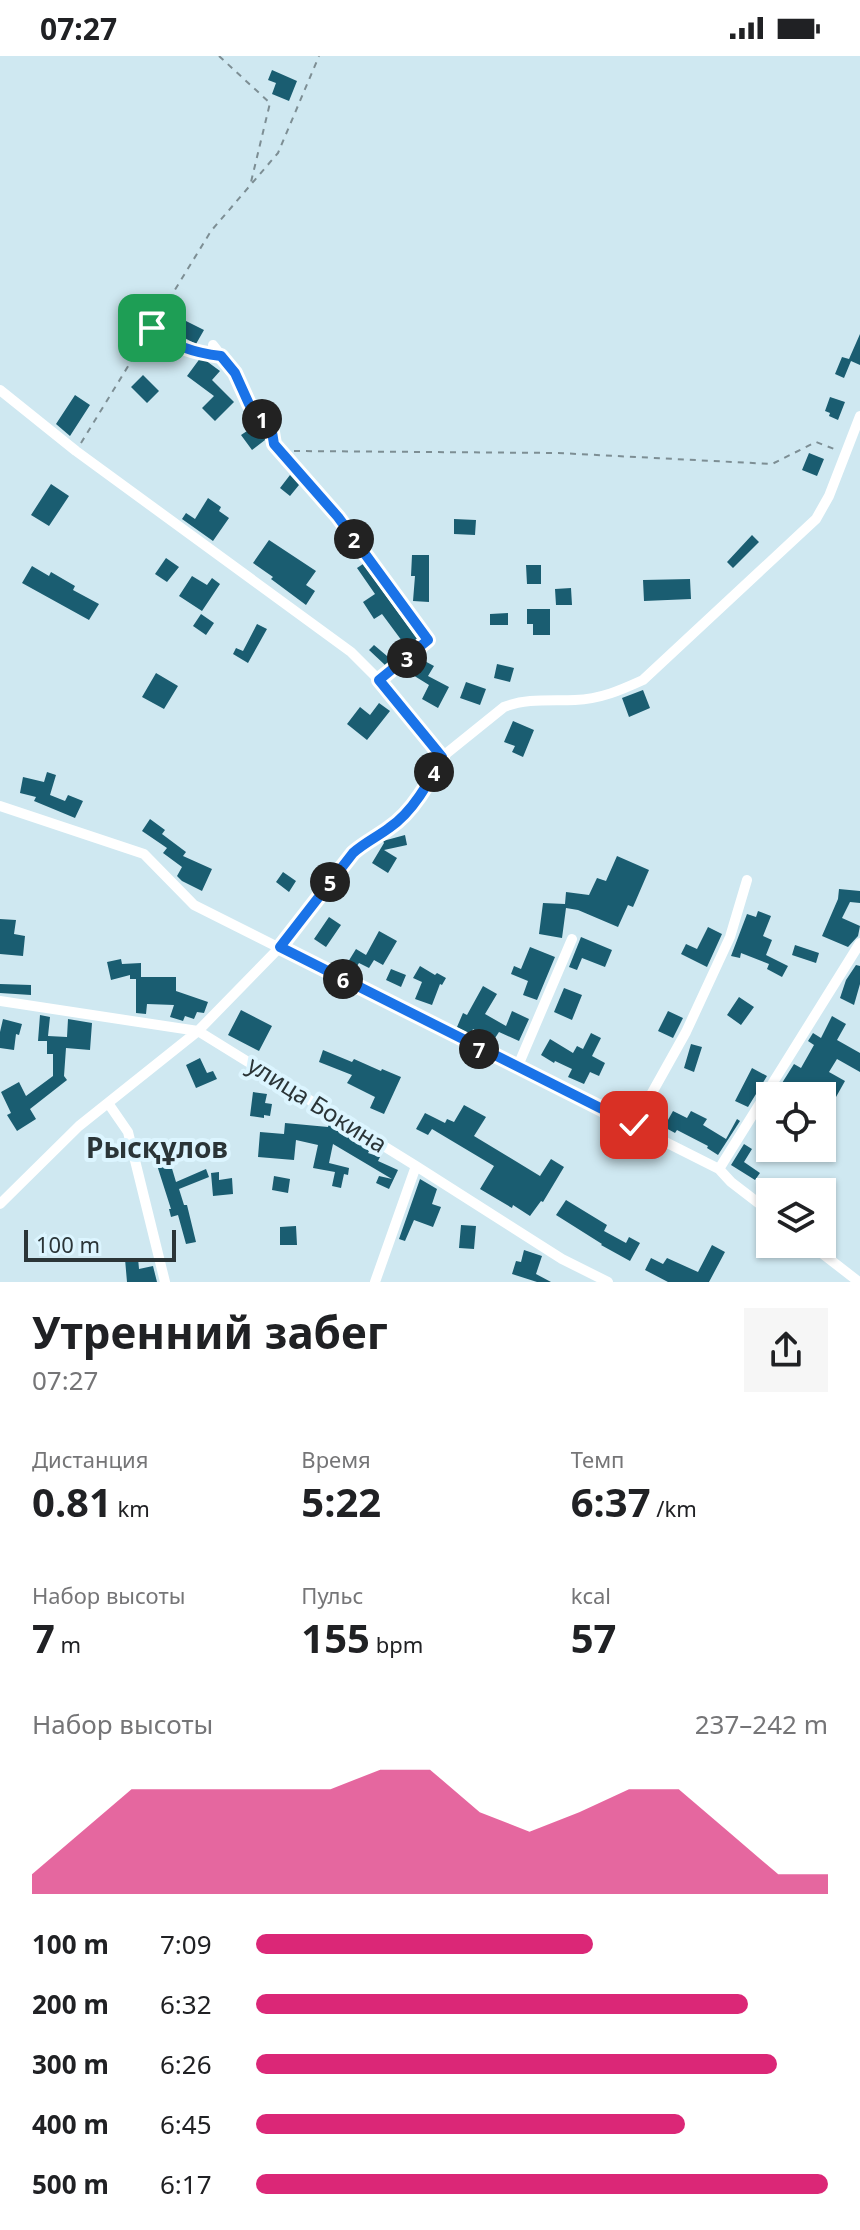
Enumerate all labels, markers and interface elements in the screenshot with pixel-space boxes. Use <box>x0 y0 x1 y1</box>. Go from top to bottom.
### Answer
text: 07:27 <box>40 8 117 49</box>
pin <box>118 294 186 362</box>
icon: arrive <box>130 306 174 350</box>
pin: 1 <box>242 399 282 439</box>
text: 1 <box>256 404 268 434</box>
pin: 2 <box>334 519 374 559</box>
text: 2 <box>348 524 360 554</box>
pin: 3 <box>387 638 427 678</box>
text: 3 <box>401 643 413 673</box>
pin: 4 <box>414 752 454 792</box>
text: 4 <box>428 757 440 787</box>
pin: 5 <box>310 862 350 902</box>
text: 5 <box>324 867 336 897</box>
pin: 6 <box>323 959 363 999</box>
text: 6 <box>337 964 349 994</box>
pin: 7 <box>459 1029 499 1069</box>
text: 7 <box>473 1034 485 1064</box>
street label: улица Бокина <box>242 1048 394 1160</box>
map controls <box>756 1082 836 1258</box>
button: locate <box>756 1082 836 1162</box>
pin <box>600 1091 668 1159</box>
icon: check <box>612 1103 656 1147</box>
district label: Рысқұлов <box>86 1128 228 1166</box>
button: layers <box>756 1178 836 1258</box>
scale bar <box>24 1226 176 1262</box>
text: 100 m <box>36 1229 100 1259</box>
text: Утренний забег <box>32 1302 388 1362</box>
button: share <box>744 1308 828 1392</box>
text: 07:27 <box>32 1362 98 1398</box>
text: Дистанция <box>32 1444 148 1474</box>
text: Время <box>301 1444 371 1474</box>
text: Темп <box>571 1444 624 1474</box>
text: 0.81 <box>32 1474 112 1529</box>
text: 5:22 <box>301 1474 381 1529</box>
text: 6:37 <box>571 1474 651 1529</box>
text: km <box>112 1493 150 1523</box>
text: /km <box>651 1493 697 1523</box>
text: Набор высоты <box>32 1580 185 1610</box>
text: Пульс <box>301 1580 363 1610</box>
text: kcal <box>571 1580 611 1610</box>
text: 7 <box>32 1610 55 1665</box>
text: 155 <box>301 1610 370 1665</box>
text: 57 <box>571 1610 616 1665</box>
text: m <box>55 1629 81 1659</box>
text: bpm <box>370 1629 423 1659</box>
text: Набор высоты <box>32 1706 213 1742</box>
text: 237–242 m <box>695 1706 828 1742</box>
text: 100 m <box>32 1926 109 1962</box>
text: 7:09 <box>160 1926 212 1962</box>
text: 200 m <box>32 1986 109 2022</box>
text: 6:32 <box>160 1986 212 2022</box>
text: 300 m <box>32 2046 109 2082</box>
text: 6:26 <box>160 2046 212 2082</box>
text: 400 m <box>32 2106 109 2142</box>
text: 6:45 <box>160 2106 212 2142</box>
text: 500 m <box>32 2166 109 2202</box>
text: 6:17 <box>160 2166 212 2202</box>

